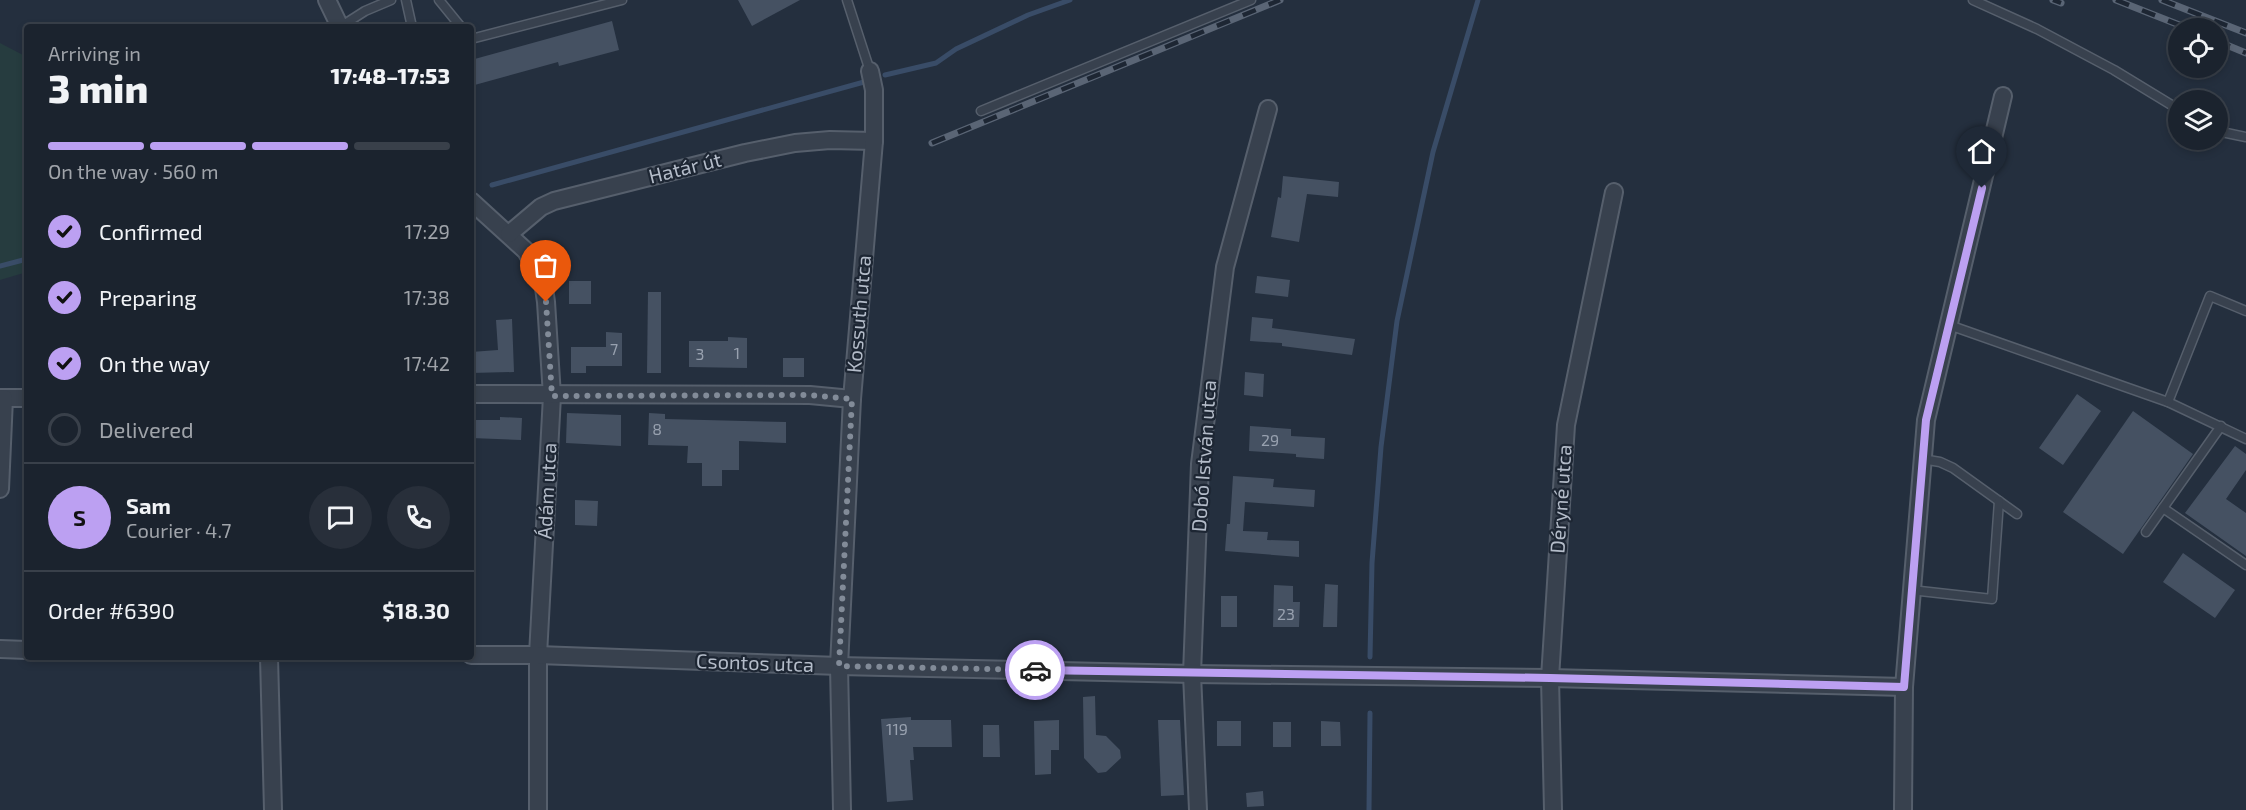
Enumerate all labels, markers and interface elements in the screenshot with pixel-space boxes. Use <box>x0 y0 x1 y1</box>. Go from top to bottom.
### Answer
map controls <box>2168 18 2228 150</box>
button: locate <box>2168 18 2228 78</box>
text: Arriving in <box>48 41 141 65</box>
text: 17:48–17:53 <box>330 62 450 88</box>
text: 3 min <box>48 64 148 111</box>
button: layers <box>2168 90 2228 150</box>
pin <box>1956 126 2007 188</box>
icon: home <box>1965 135 1998 168</box>
street label: Határ út <box>646 146 724 188</box>
text: On the way · 560 m <box>48 159 219 183</box>
icon: check <box>48 215 81 248</box>
text: Confirmed <box>99 218 203 244</box>
text: 17:29 <box>404 219 450 243</box>
pin <box>520 240 571 302</box>
icon: bag <box>529 249 562 282</box>
street label: Kossuth utca <box>841 254 875 374</box>
icon: check <box>48 281 81 314</box>
text: Preparing <box>99 284 197 310</box>
text: 17:38 <box>404 285 450 309</box>
house number: 7 <box>610 339 618 358</box>
house number: 1 <box>734 343 740 362</box>
house number: 3 <box>696 344 704 363</box>
icon: check <box>48 347 81 380</box>
text: On the way <box>99 350 210 376</box>
text: 17:42 <box>404 351 450 375</box>
street label: Dobó István utca <box>1186 379 1220 533</box>
text: Delivered <box>99 416 194 442</box>
house number: 8 <box>652 419 662 438</box>
house number: 29 <box>1261 430 1279 449</box>
street label: Ádám utca <box>531 442 561 540</box>
street label: Déryné utca <box>1544 444 1576 554</box>
button: chat <box>309 486 372 549</box>
button: phone <box>387 486 450 549</box>
text: Sam <box>126 492 171 518</box>
text: S <box>73 504 86 530</box>
text: Courier · 4.7 <box>126 518 232 542</box>
text: Order #6390 <box>48 597 175 623</box>
text: $18.30 <box>382 597 450 623</box>
house number: 23 <box>1277 604 1295 623</box>
courier <box>1005 640 1065 700</box>
street label: Csontos utca <box>696 648 814 676</box>
icon: car <box>1019 654 1052 687</box>
house number: 119 <box>886 719 908 738</box>

